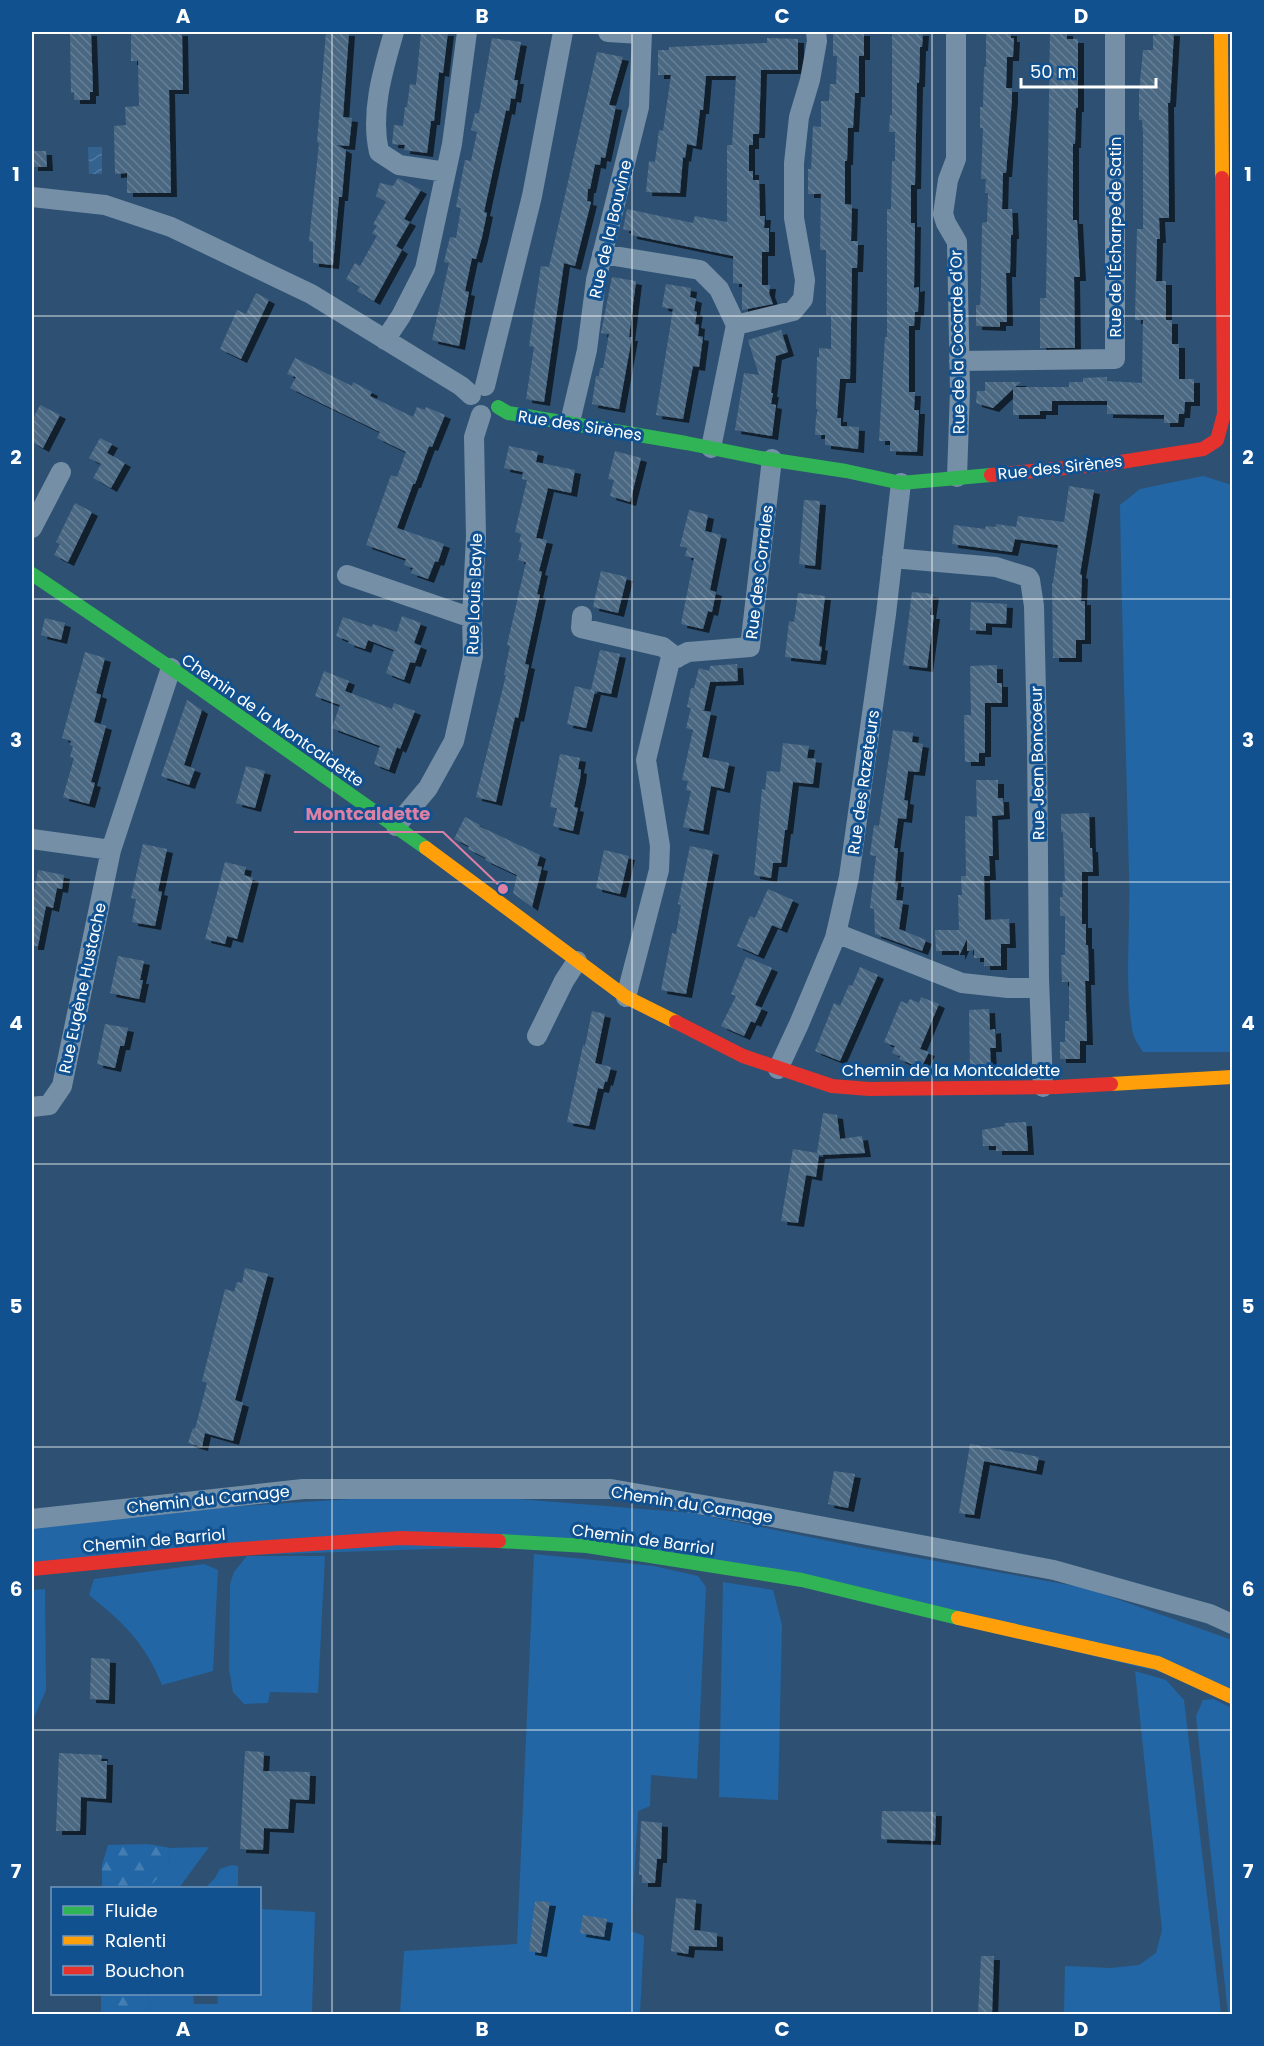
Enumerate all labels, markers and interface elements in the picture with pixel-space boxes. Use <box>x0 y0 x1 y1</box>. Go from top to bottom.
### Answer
text: A <box>176 2 191 30</box>
text: B <box>475 2 489 30</box>
text: C <box>774 2 790 30</box>
text: D <box>1074 2 1088 30</box>
scale bar <box>1021 51 1156 89</box>
text: 50 m <box>1030 59 1076 84</box>
street label: Rue de l'Écharpe de Satin <box>1104 137 1127 337</box>
street label: Rue de la Bouvine <box>583 157 638 301</box>
text: 1 <box>12 160 20 188</box>
text: 1 <box>1244 160 1252 188</box>
street label: Rue de la Cocarde d'Or <box>944 250 971 434</box>
street label: Rue des Sirènes <box>516 404 644 447</box>
text: 2 <box>10 443 22 471</box>
text: 2 <box>1242 443 1254 471</box>
street label: Rue des Sirènes <box>997 450 1124 485</box>
street label: Rue des Corrales <box>740 504 779 640</box>
street label: Rue Louis Bayle <box>461 533 488 655</box>
street label: Chemin de la Montcaldette <box>177 648 369 792</box>
street label: Rue Jean Boncoeur <box>1025 686 1050 840</box>
street label: Rue des Razeteurs <box>842 708 885 856</box>
text: 3 <box>10 726 22 754</box>
text: 3 <box>1242 726 1254 754</box>
callout: Montcaldette <box>294 796 443 832</box>
text: Montcaldette <box>306 801 430 826</box>
street label: Rue Eugène Hustache <box>53 901 112 1076</box>
text: 4 <box>9 1009 23 1037</box>
text: 4 <box>1241 1009 1255 1037</box>
street label: Chemin de la Montcaldette <box>842 1059 1060 1082</box>
text: 5 <box>10 1292 23 1320</box>
text: 5 <box>1242 1292 1255 1320</box>
street label: Chemin du Carnage <box>125 1479 291 1519</box>
street label: Chemin du Carnage <box>609 1480 775 1529</box>
street label: Chemin de Barriol <box>570 1518 715 1561</box>
street label: Chemin de Barriol <box>82 1523 226 1558</box>
text: 6 <box>10 1575 22 1603</box>
text: 6 <box>1242 1575 1254 1603</box>
text: 7 <box>11 1857 22 1885</box>
text: 7 <box>1243 1857 1254 1885</box>
legend <box>51 1887 261 1995</box>
text: Fluide <box>105 1898 158 1923</box>
text: Ralenti <box>105 1928 166 1953</box>
text: Bouchon <box>105 1958 185 1983</box>
text: A <box>176 2015 191 2043</box>
text: B <box>475 2015 489 2043</box>
text: C <box>774 2015 790 2043</box>
text: D <box>1074 2015 1088 2043</box>

